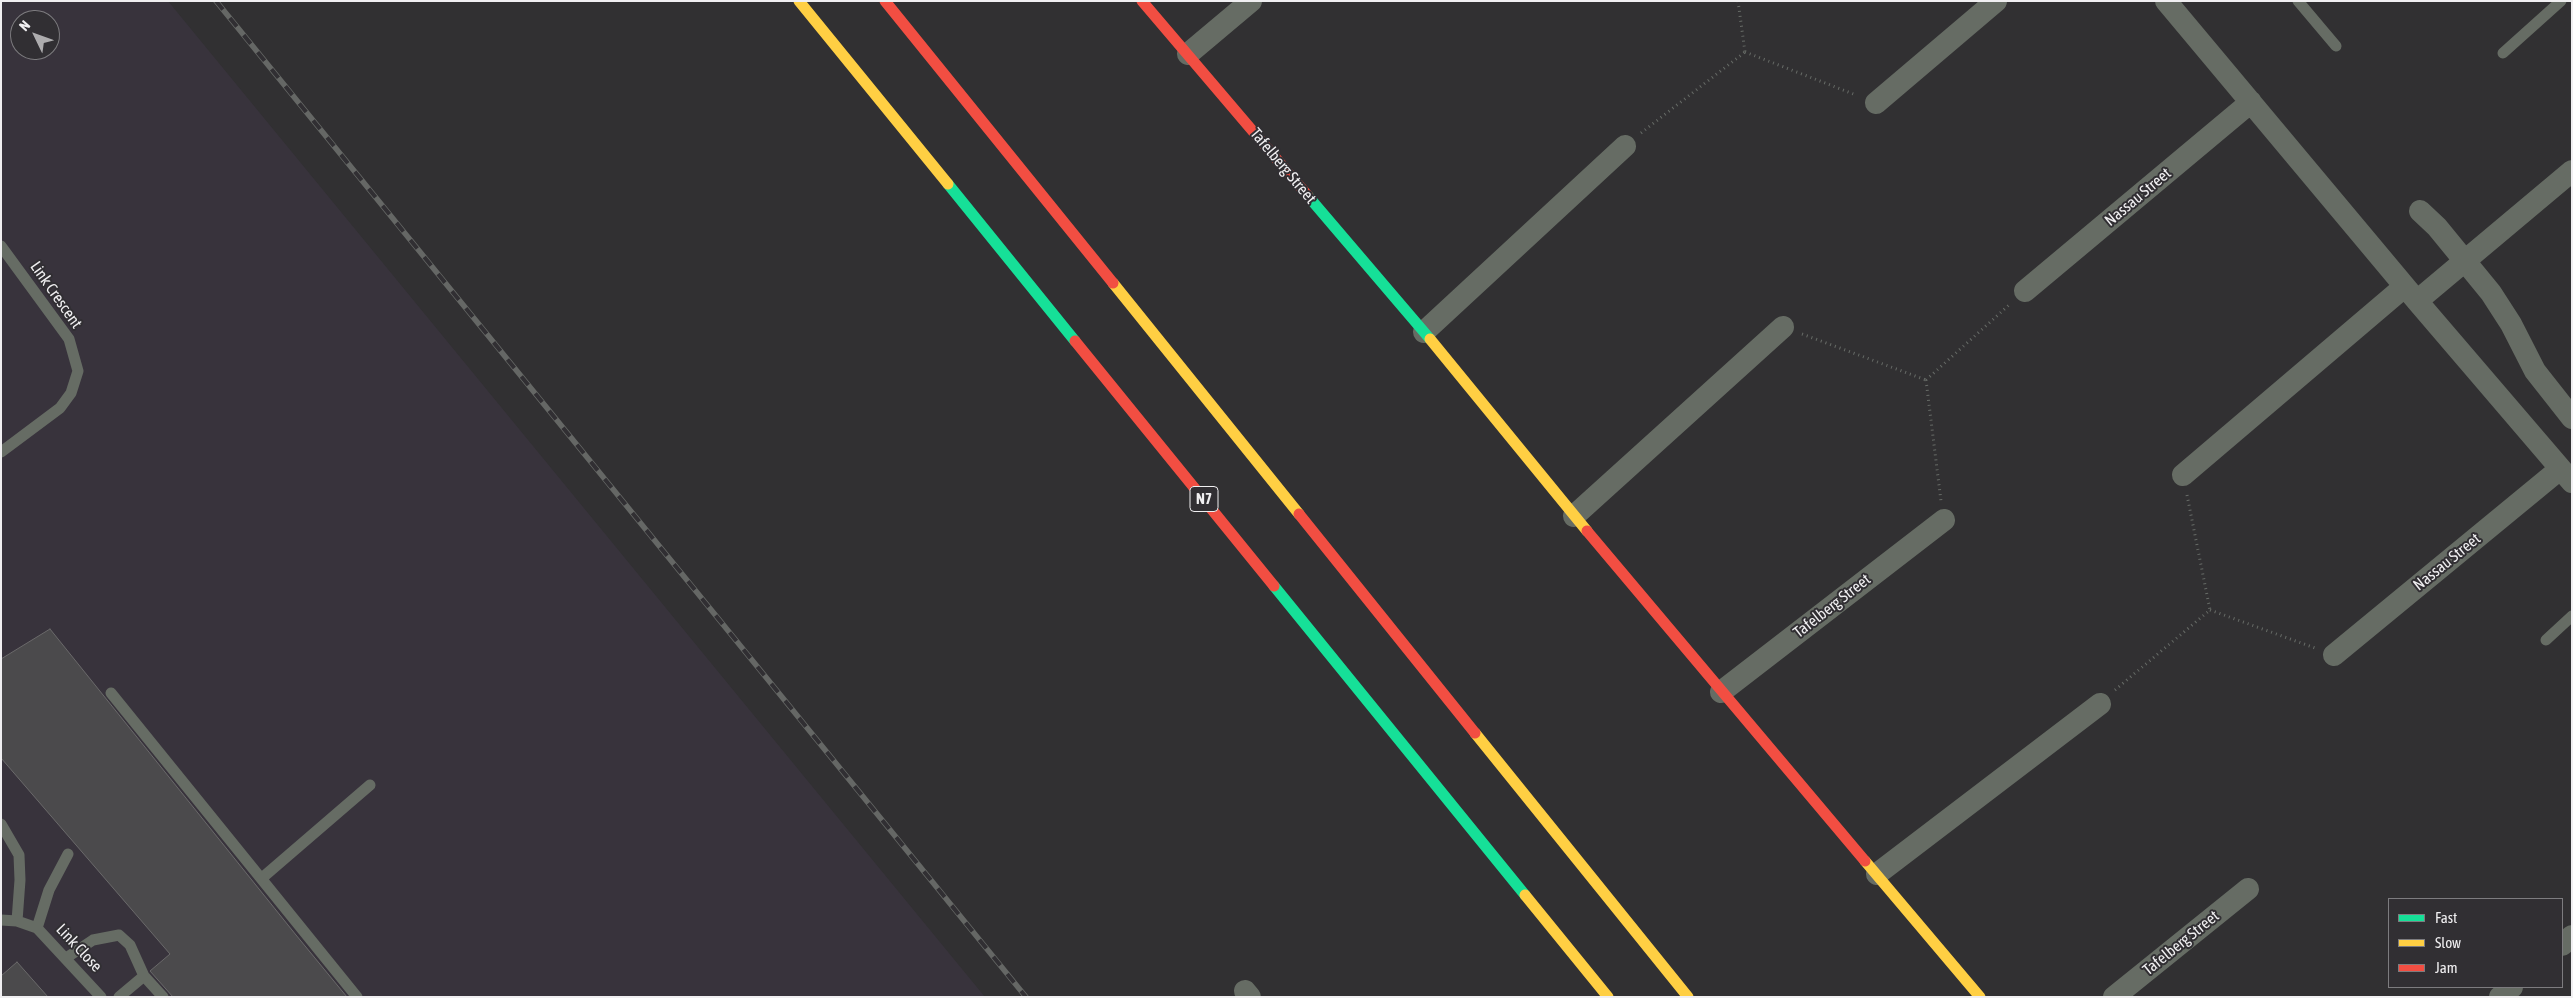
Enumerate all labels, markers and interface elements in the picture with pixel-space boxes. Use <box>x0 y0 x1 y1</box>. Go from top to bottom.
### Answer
north arrow <box>10 10 60 60</box>
text: N <box>16 17 33 34</box>
street label: Tafelberg Street <box>1246 124 1320 208</box>
street label: Nassau Street <box>2101 164 2175 230</box>
street label: Link Crescent <box>26 258 86 332</box>
road number: N7 <box>1190 486 1218 512</box>
street label: Nassau Street <box>2410 529 2484 595</box>
street label: Tafelberg Street <box>1790 570 1874 642</box>
legend <box>2388 898 2563 988</box>
street label: Tafelberg Street <box>2139 906 2223 980</box>
text: Fast <box>2435 909 2457 926</box>
street label: Link Close <box>52 920 106 976</box>
text: Slow <box>2435 934 2461 951</box>
text: Jam <box>2435 959 2458 976</box>

